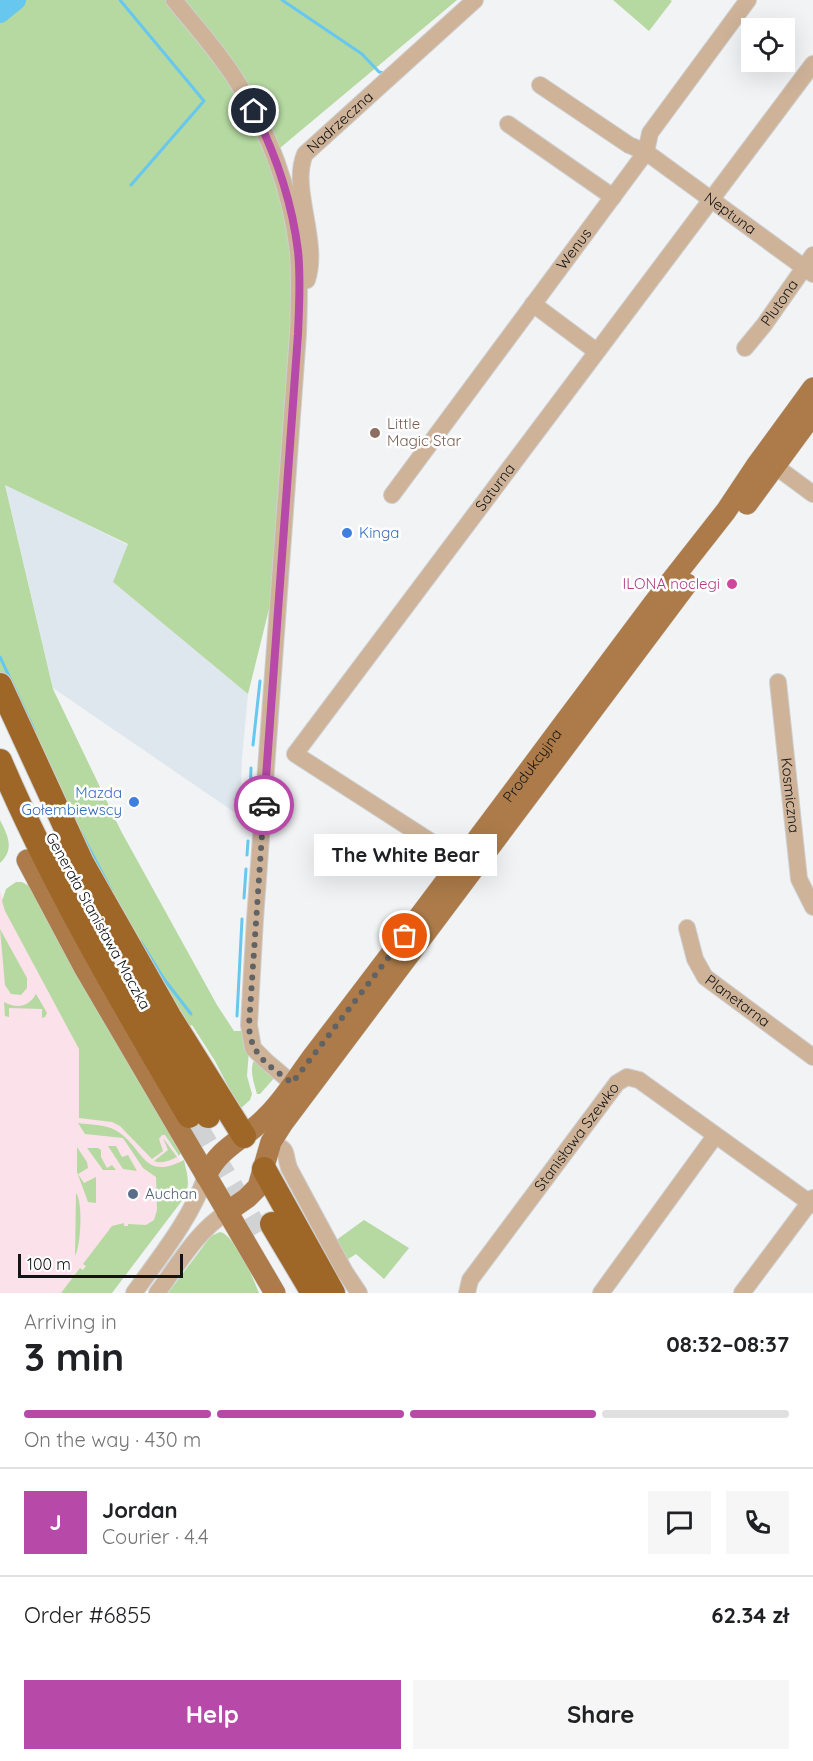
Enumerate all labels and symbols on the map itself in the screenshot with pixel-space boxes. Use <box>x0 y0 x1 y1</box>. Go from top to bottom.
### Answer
pin <box>228 85 279 136</box>
street label: Nadrzeczna <box>302 87 377 157</box>
street label: Neptuna <box>701 188 760 238</box>
street label: Wenus <box>552 224 595 273</box>
street label: Plutona <box>756 275 802 330</box>
place label: Little Magic Star <box>387 414 462 450</box>
marker: Little Magic Star <box>368 426 382 440</box>
street label: Saturna <box>471 459 519 515</box>
place label: Kinga <box>359 523 399 542</box>
marker: Kinga <box>340 526 354 540</box>
place label: ILONA noclegi <box>622 574 720 593</box>
marker: ILONA noclegi <box>725 577 739 591</box>
street label: Produkcyjna <box>498 725 566 806</box>
street label: Kosmiczna <box>777 757 804 834</box>
courier <box>234 775 294 835</box>
place label: Mazda Gołembiewscy <box>22 783 122 819</box>
marker: Mazda Gołembiewscy <box>127 795 141 809</box>
street label: Generała Stanisława Maczka <box>42 829 155 1013</box>
callout: The White Bear <box>314 834 496 876</box>
pin <box>379 910 430 961</box>
street label: Planetarna <box>701 970 774 1031</box>
street label: Stanisława Szewko <box>530 1078 623 1195</box>
place label: Auchan <box>145 1184 197 1203</box>
marker: Auchan <box>126 1187 140 1201</box>
scale bar <box>18 1251 183 1278</box>

